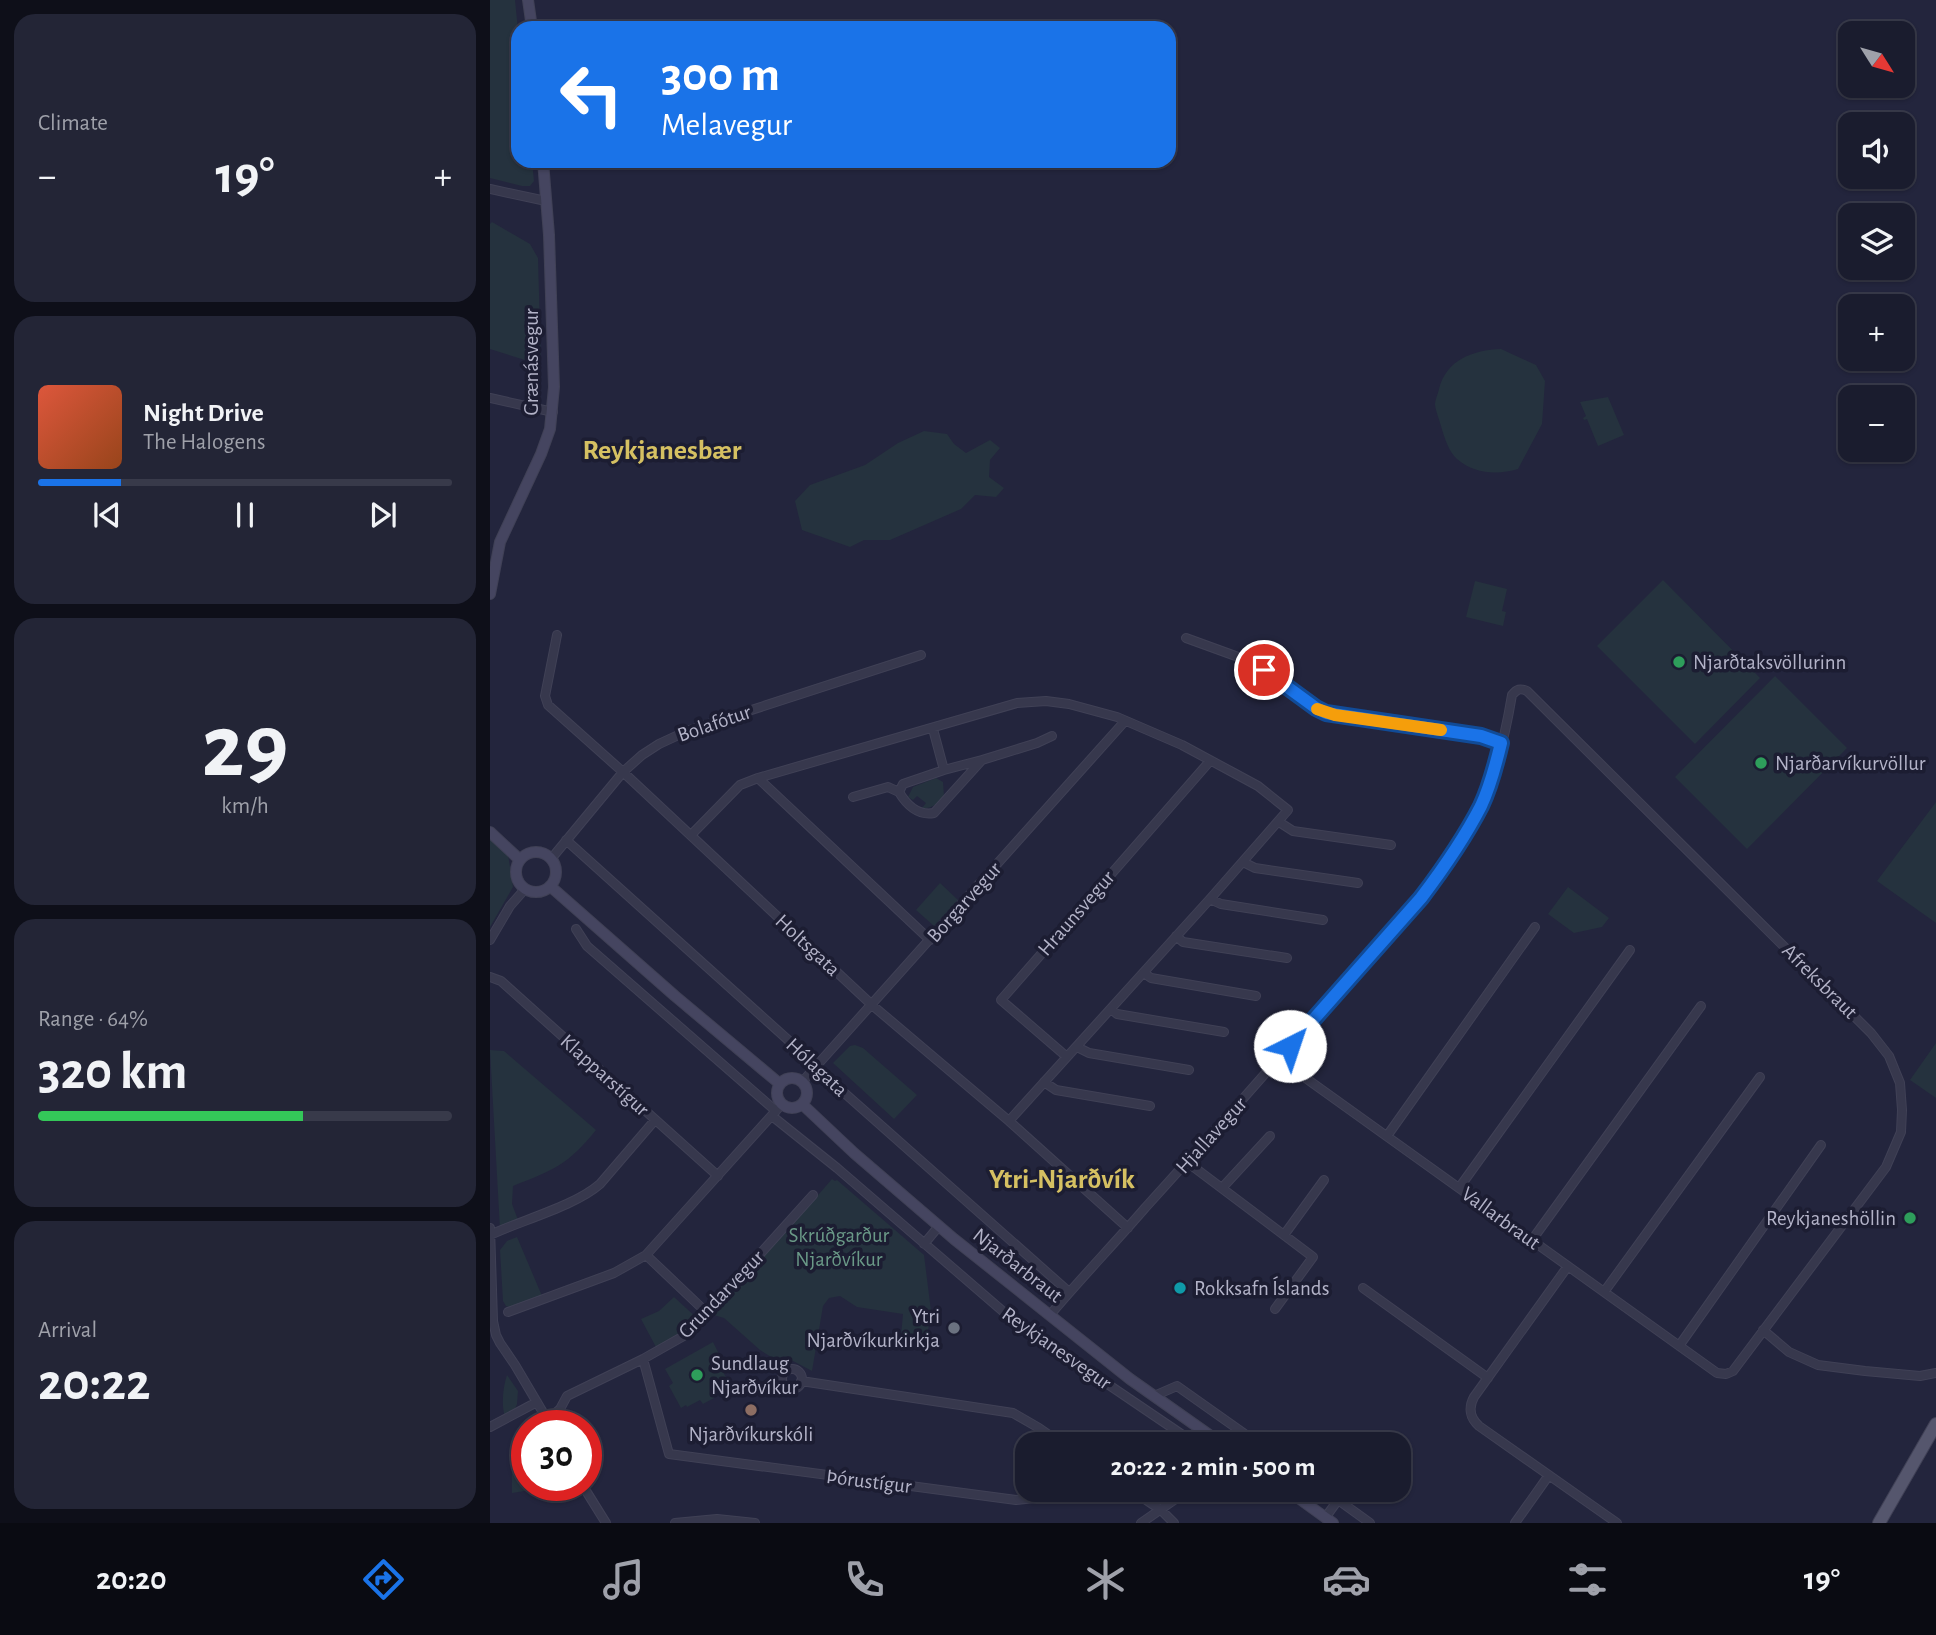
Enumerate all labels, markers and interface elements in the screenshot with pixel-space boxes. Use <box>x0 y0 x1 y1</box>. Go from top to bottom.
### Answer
north arrow <box>1838 21 1914 98</box>
map controls <box>1838 21 1915 462</box>
icon: left <box>546 49 637 140</box>
text: 300 m <box>661 51 780 100</box>
text: Melavegur <box>661 109 792 141</box>
text: Climate <box>38 112 108 135</box>
button: sound <box>1838 112 1915 189</box>
text: 19° <box>215 150 275 202</box>
text: − <box>38 158 56 196</box>
text: + <box>434 158 452 196</box>
button: layers <box>1838 203 1915 280</box>
button: + <box>1838 294 1915 371</box>
street label: Grænásvegur <box>521 308 542 415</box>
button: − <box>1838 385 1915 462</box>
text: Night Drive <box>143 400 264 426</box>
text: The Halogens <box>143 431 265 454</box>
district label: Reykjanesbær <box>582 437 742 465</box>
icon: previous <box>88 496 126 534</box>
icon: pause <box>226 496 264 534</box>
icon: next <box>364 496 402 534</box>
pin <box>1234 640 1294 700</box>
icon: arrive <box>1245 651 1283 689</box>
place label: Njarðtaksvöllurinn <box>1693 652 1846 673</box>
marker: Njarðtaksvöllurinn <box>1671 654 1687 670</box>
street label: Bolafótur <box>675 701 754 746</box>
text: 29 <box>202 702 288 793</box>
place label: Njarðarvíkurvöllur <box>1775 753 1926 774</box>
marker: Njarðarvíkurvöllur <box>1753 755 1769 771</box>
text: km/h <box>221 795 269 818</box>
street label: Borgarvegur <box>923 858 1006 947</box>
street label: Hraunsvegur <box>1034 867 1119 960</box>
street label: Holtsgata <box>771 910 844 981</box>
street label: Afreksbraut <box>1778 940 1861 1023</box>
text: Range · 64% <box>38 1008 148 1031</box>
position arrow <box>1253 1009 1327 1083</box>
street label: Klapparstígur <box>556 1030 653 1120</box>
street label: Hólagata <box>782 1034 852 1101</box>
text: 320 km <box>38 1046 188 1098</box>
street label: Hjallavegur <box>1172 1093 1251 1178</box>
district label: Ytri-Njarðvík <box>989 1166 1135 1194</box>
street label: Vallarbraut <box>1458 1183 1544 1254</box>
place label: Reykjaneshöllin <box>1766 1208 1896 1229</box>
marker: Reykjaneshöllin <box>1902 1210 1918 1226</box>
street label: Njarðarbraut <box>969 1224 1067 1307</box>
park label: Skrúðgarður Njarðvíkur <box>789 1225 890 1270</box>
street label: Grundarvegur <box>674 1246 768 1342</box>
place label: Rokksafn Íslands <box>1194 1276 1329 1299</box>
marker: Rokksafn Íslands <box>1172 1280 1188 1296</box>
street label: Reykjanesvegur <box>998 1303 1115 1394</box>
place label: Ytri Njarðvíkurkirkja <box>806 1306 940 1351</box>
text: Arrival <box>38 1319 97 1342</box>
marker: Ytri Njarðvíkurkirkja <box>946 1320 962 1336</box>
place label: Sundlaug Njarðvíkur <box>711 1353 798 1398</box>
text: 20:22 <box>38 1357 150 1409</box>
marker: Sundlaug Njarðvíkur <box>689 1367 705 1383</box>
marker: Njarðvíkurskóli <box>743 1402 759 1418</box>
speed limit sign: 30 <box>511 1410 602 1501</box>
place label: Njarðvíkurskóli <box>689 1424 813 1445</box>
text: 20:22 · 2 min · 500 m <box>1111 1454 1315 1480</box>
street label: Þórustígur <box>825 1466 913 1497</box>
icon: directions <box>359 1555 408 1604</box>
icon: music <box>599 1555 648 1604</box>
icon: phone <box>840 1555 889 1604</box>
icon: climate <box>1081 1555 1130 1604</box>
icon: car <box>1322 1555 1371 1604</box>
icon: filters <box>1563 1555 1612 1604</box>
text: 20:20 <box>96 1563 167 1595</box>
text: 19° <box>1804 1563 1840 1595</box>

